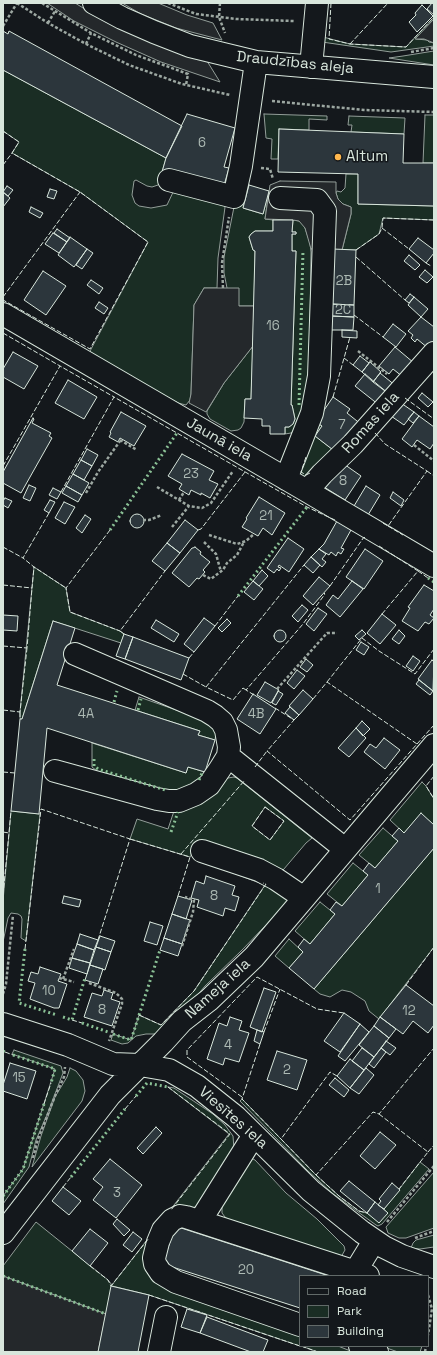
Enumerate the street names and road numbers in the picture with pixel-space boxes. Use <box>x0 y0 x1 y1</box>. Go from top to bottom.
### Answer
street label: Draudzības aleja <box>235 48 355 78</box>
street label: Romas iela <box>339 388 403 458</box>
street label: Jaunā iela <box>183 414 255 466</box>
street label: Nameja iela <box>182 955 254 1023</box>
street label: Viesītes iela <box>195 1083 271 1153</box>

